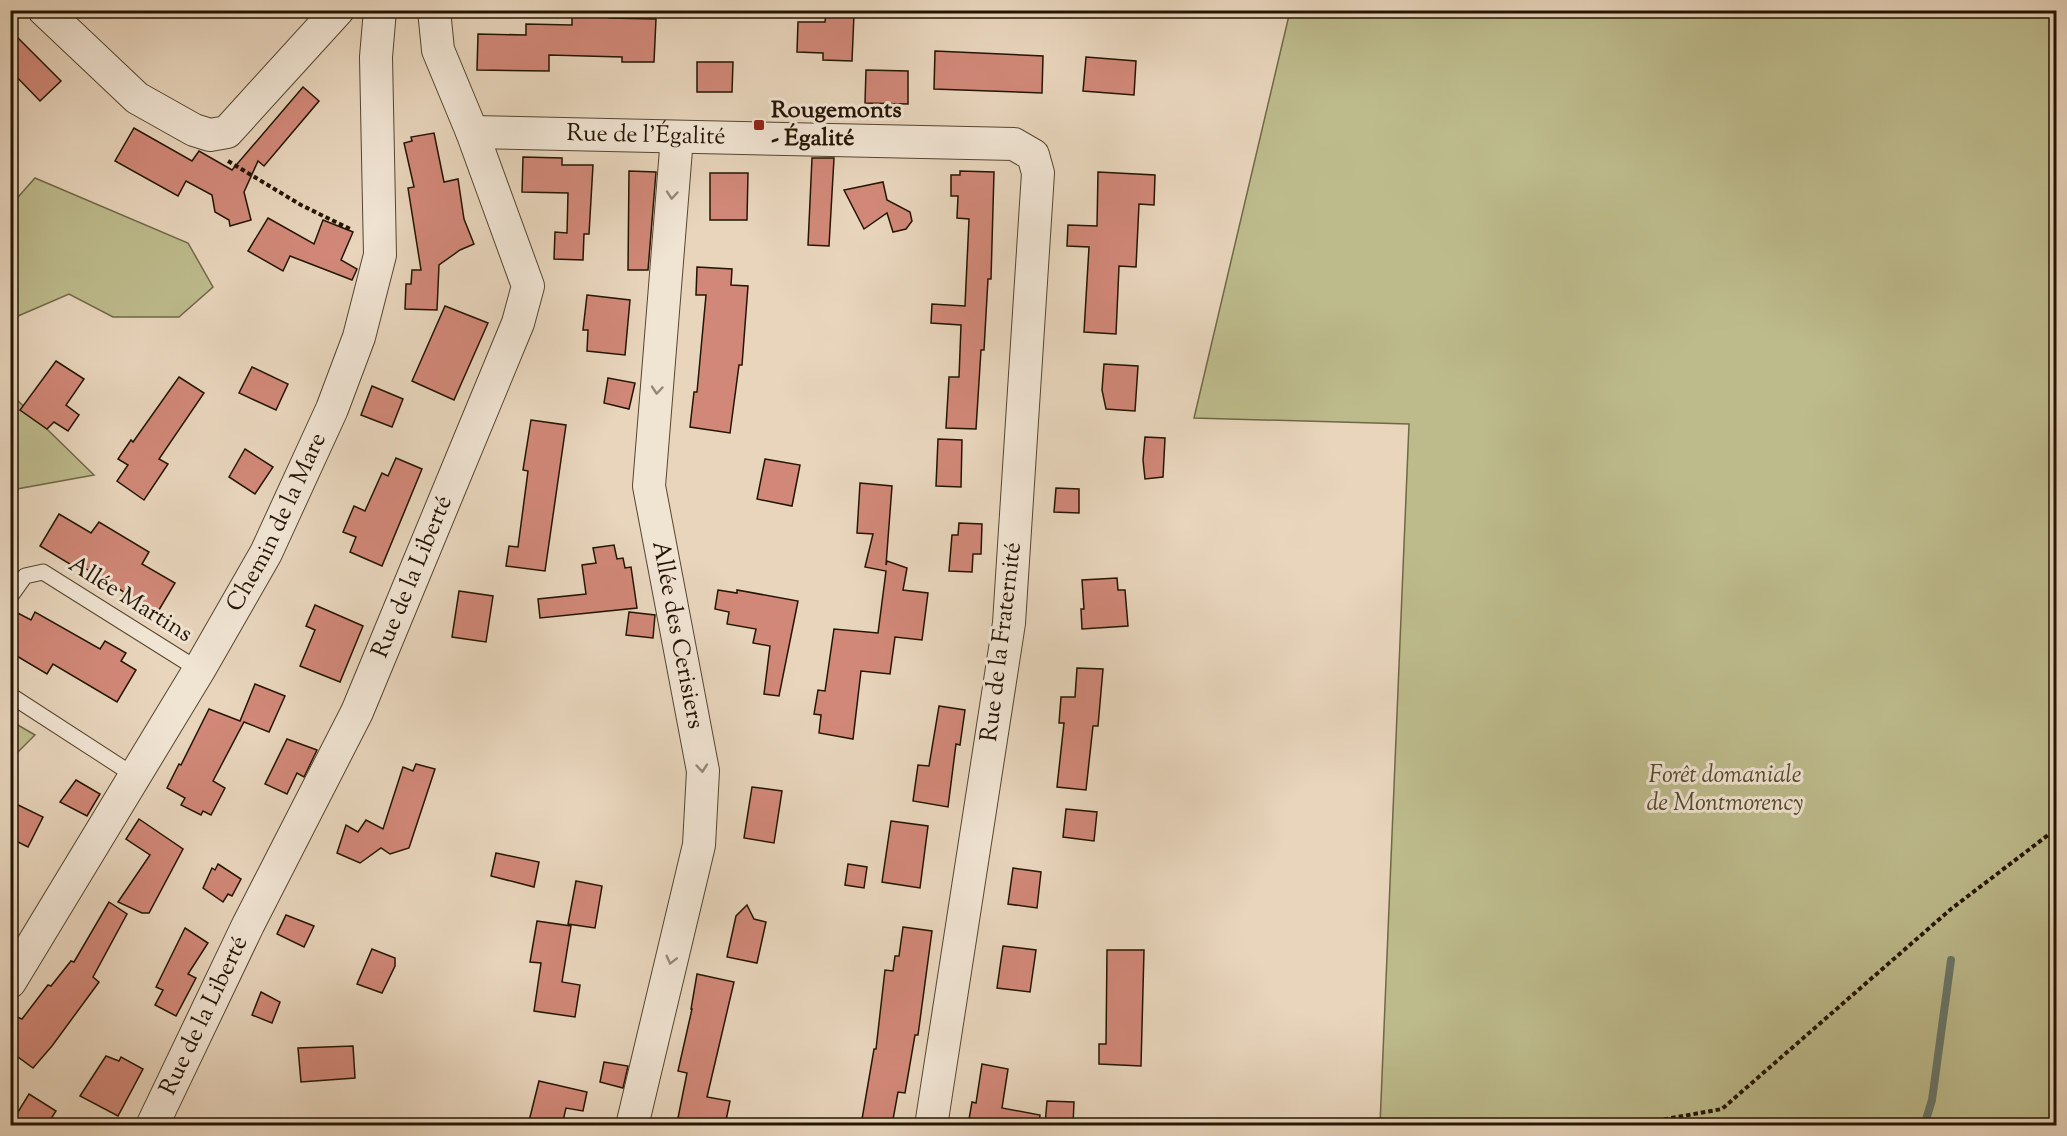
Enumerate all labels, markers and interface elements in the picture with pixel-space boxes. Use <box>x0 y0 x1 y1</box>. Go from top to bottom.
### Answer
place label: Rougemonts - Égalité <box>771 94 902 156</box>
street label: Rue de l'Égalité <box>566 117 726 155</box>
marker: Rougemonts - Égalité <box>752 118 766 132</box>
one-way arrow <box>666 191 679 200</box>
one-way arrow <box>651 385 664 394</box>
street label: Chemin de la Mare <box>219 427 336 618</box>
street label: Rue de la Liberté <box>364 491 462 664</box>
street label: Allée des Cerisiers <box>642 538 712 732</box>
street label: Rue de la Fraternité <box>973 540 1031 744</box>
street label: Allée Martins <box>61 548 199 652</box>
park label: Forêt domaniale de Montmorency <box>1647 759 1804 821</box>
one-way arrow <box>695 764 708 773</box>
street label: Rue de la Liberté <box>152 931 257 1101</box>
one-way arrow <box>666 955 679 965</box>

